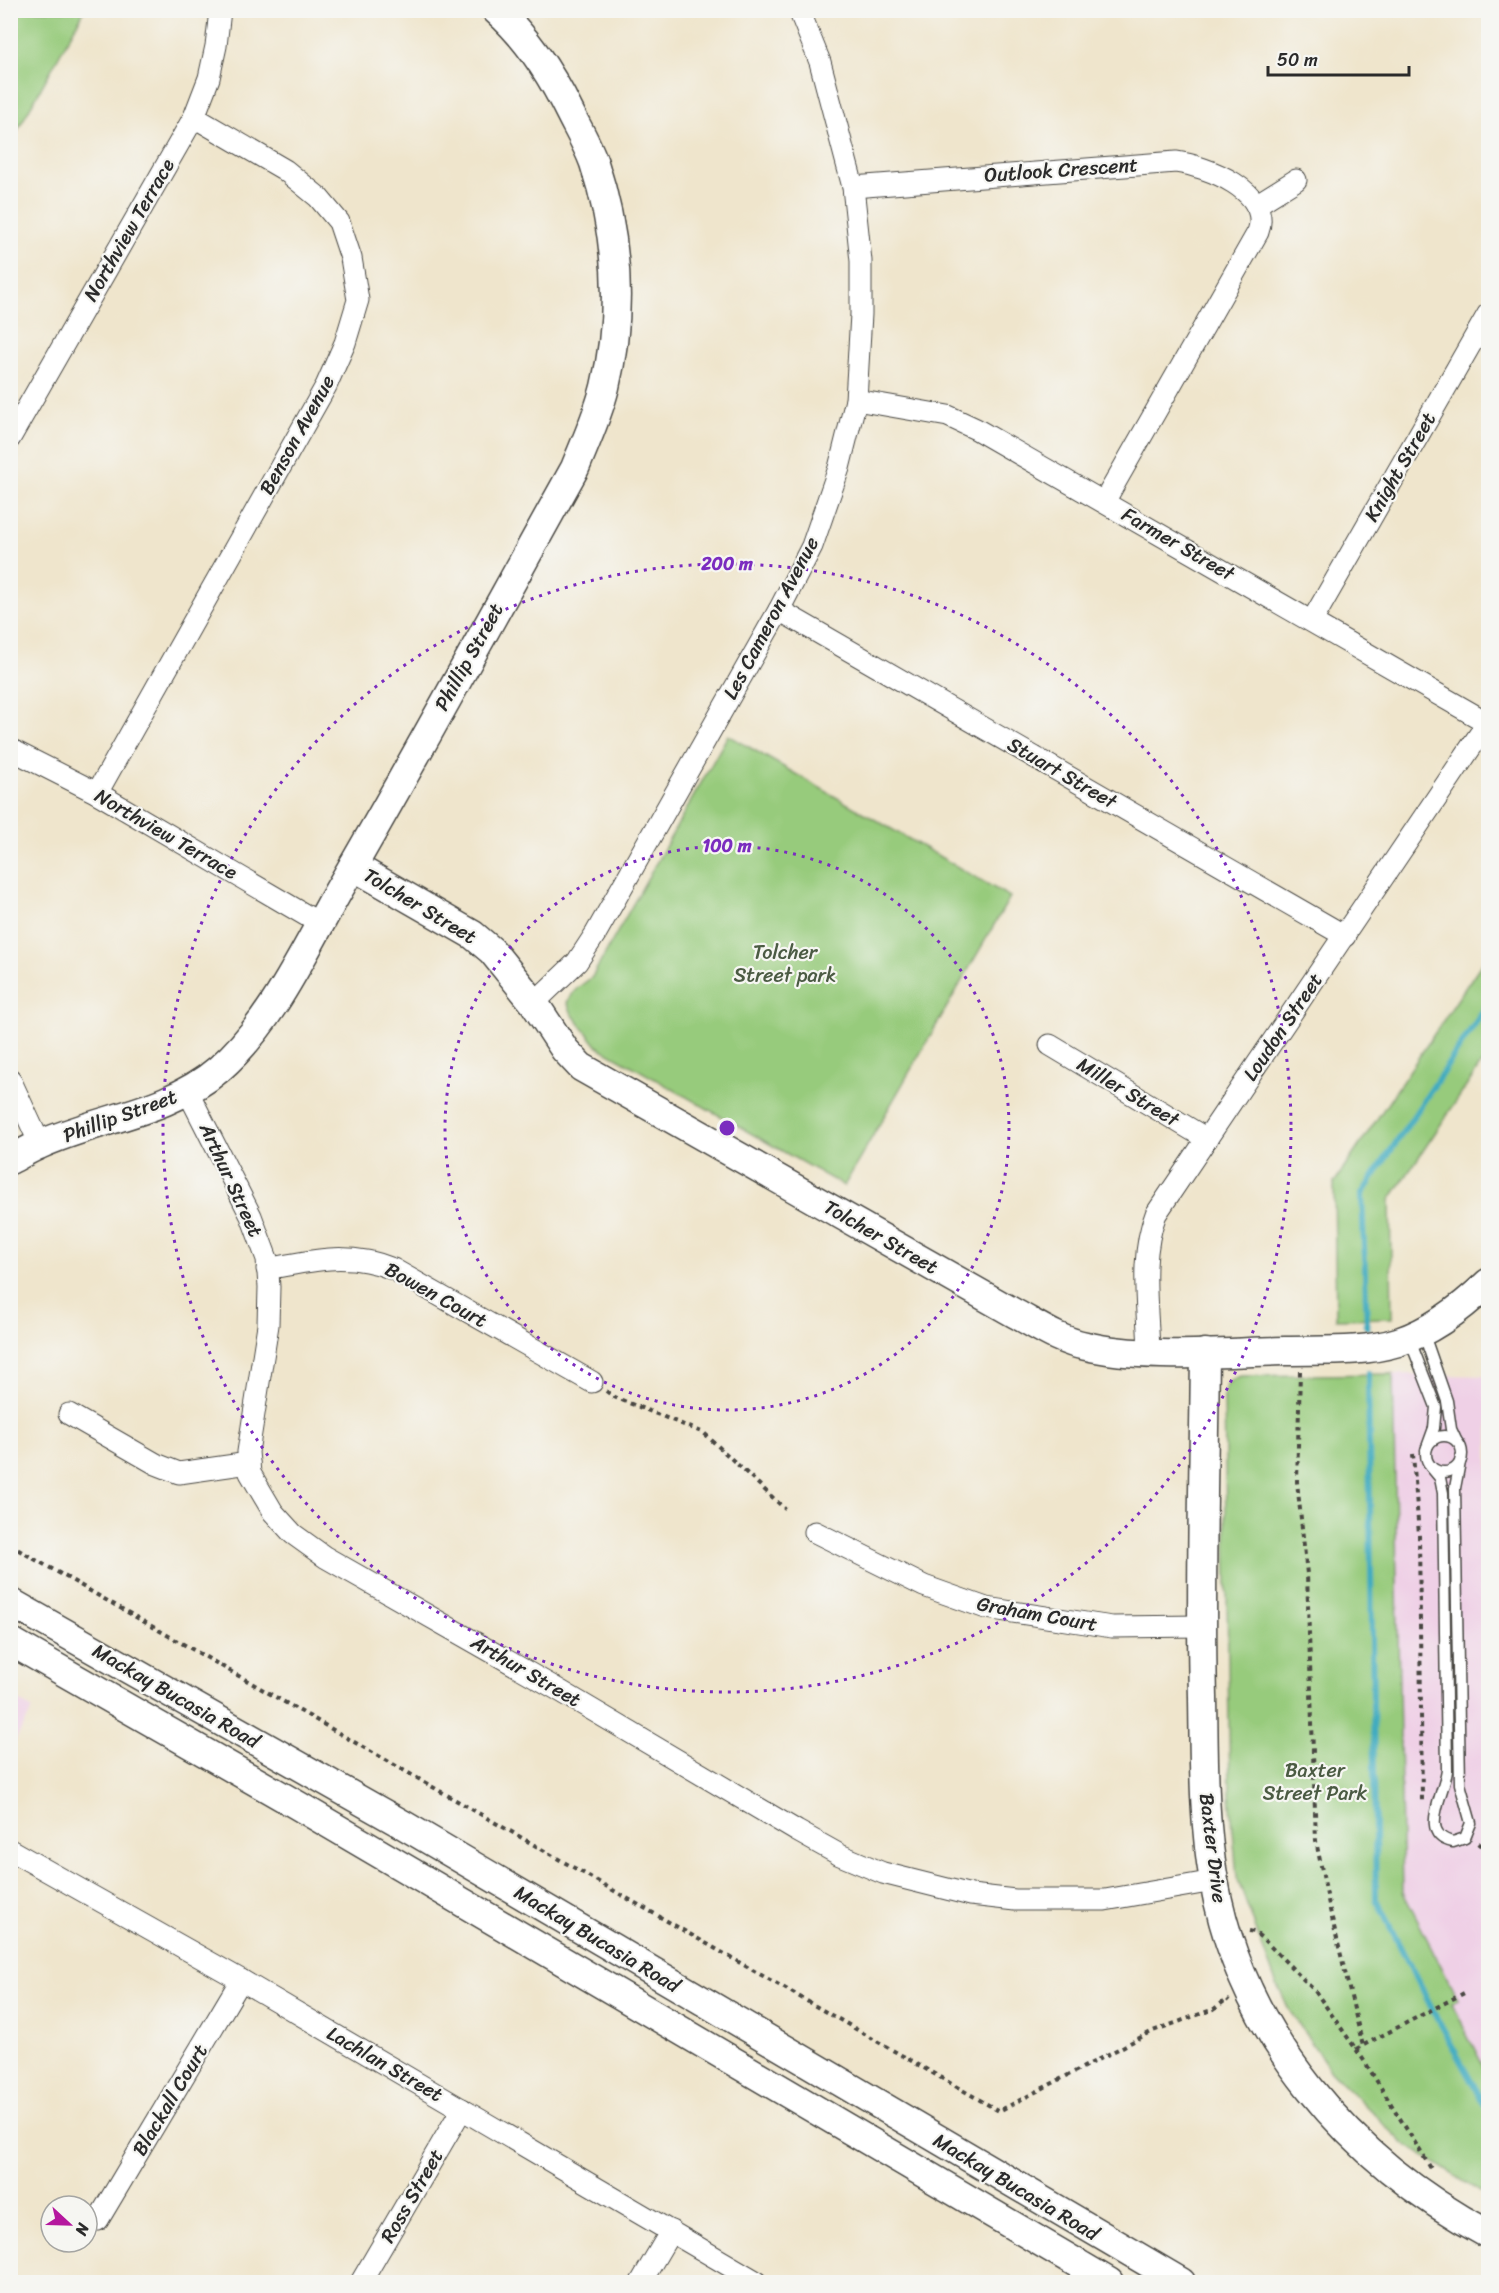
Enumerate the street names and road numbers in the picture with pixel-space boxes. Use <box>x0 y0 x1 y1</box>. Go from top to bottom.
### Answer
street label: Outlook Crescent <box>983 147 1139 193</box>
street label: Northview Terrace <box>74 151 184 308</box>
street label: Benson Avenue <box>249 368 345 502</box>
street label: Knight Street <box>1354 405 1446 528</box>
street label: Farmer Street <box>1115 497 1242 591</box>
street label: Les Cameron Avenue <box>713 530 829 706</box>
street label: Phillip Street <box>425 596 513 718</box>
street label: Stuart Street <box>1001 727 1124 819</box>
street label: Northview Terrace <box>88 779 245 889</box>
street label: Tolcher Street <box>356 858 484 954</box>
street label: Loudon Street <box>1234 965 1333 1088</box>
street label: Miller Street <box>1070 1048 1187 1137</box>
street label: Phillip Street <box>58 1079 182 1153</box>
street label: Arthur Street <box>189 1116 273 1243</box>
street label: Tolcher Street <box>817 1190 945 1284</box>
street label: Bowen Court <box>378 1252 494 1338</box>
street label: Graham Court <box>974 1586 1100 1642</box>
street label: Arthur Street <box>463 1625 588 1717</box>
street label: Mackay Bucasia Road <box>86 1634 268 1759</box>
street label: Baxter Drive <box>1189 1791 1237 1905</box>
street label: Mackay Bucasia Road <box>507 1875 688 2003</box>
street label: Lachlan Street <box>320 2016 450 2112</box>
street label: Blackall Court <box>123 2037 217 2163</box>
street label: Mackay Bucasia Road <box>926 2123 1107 2251</box>
street label: Ross Street <box>371 2142 453 2250</box>

